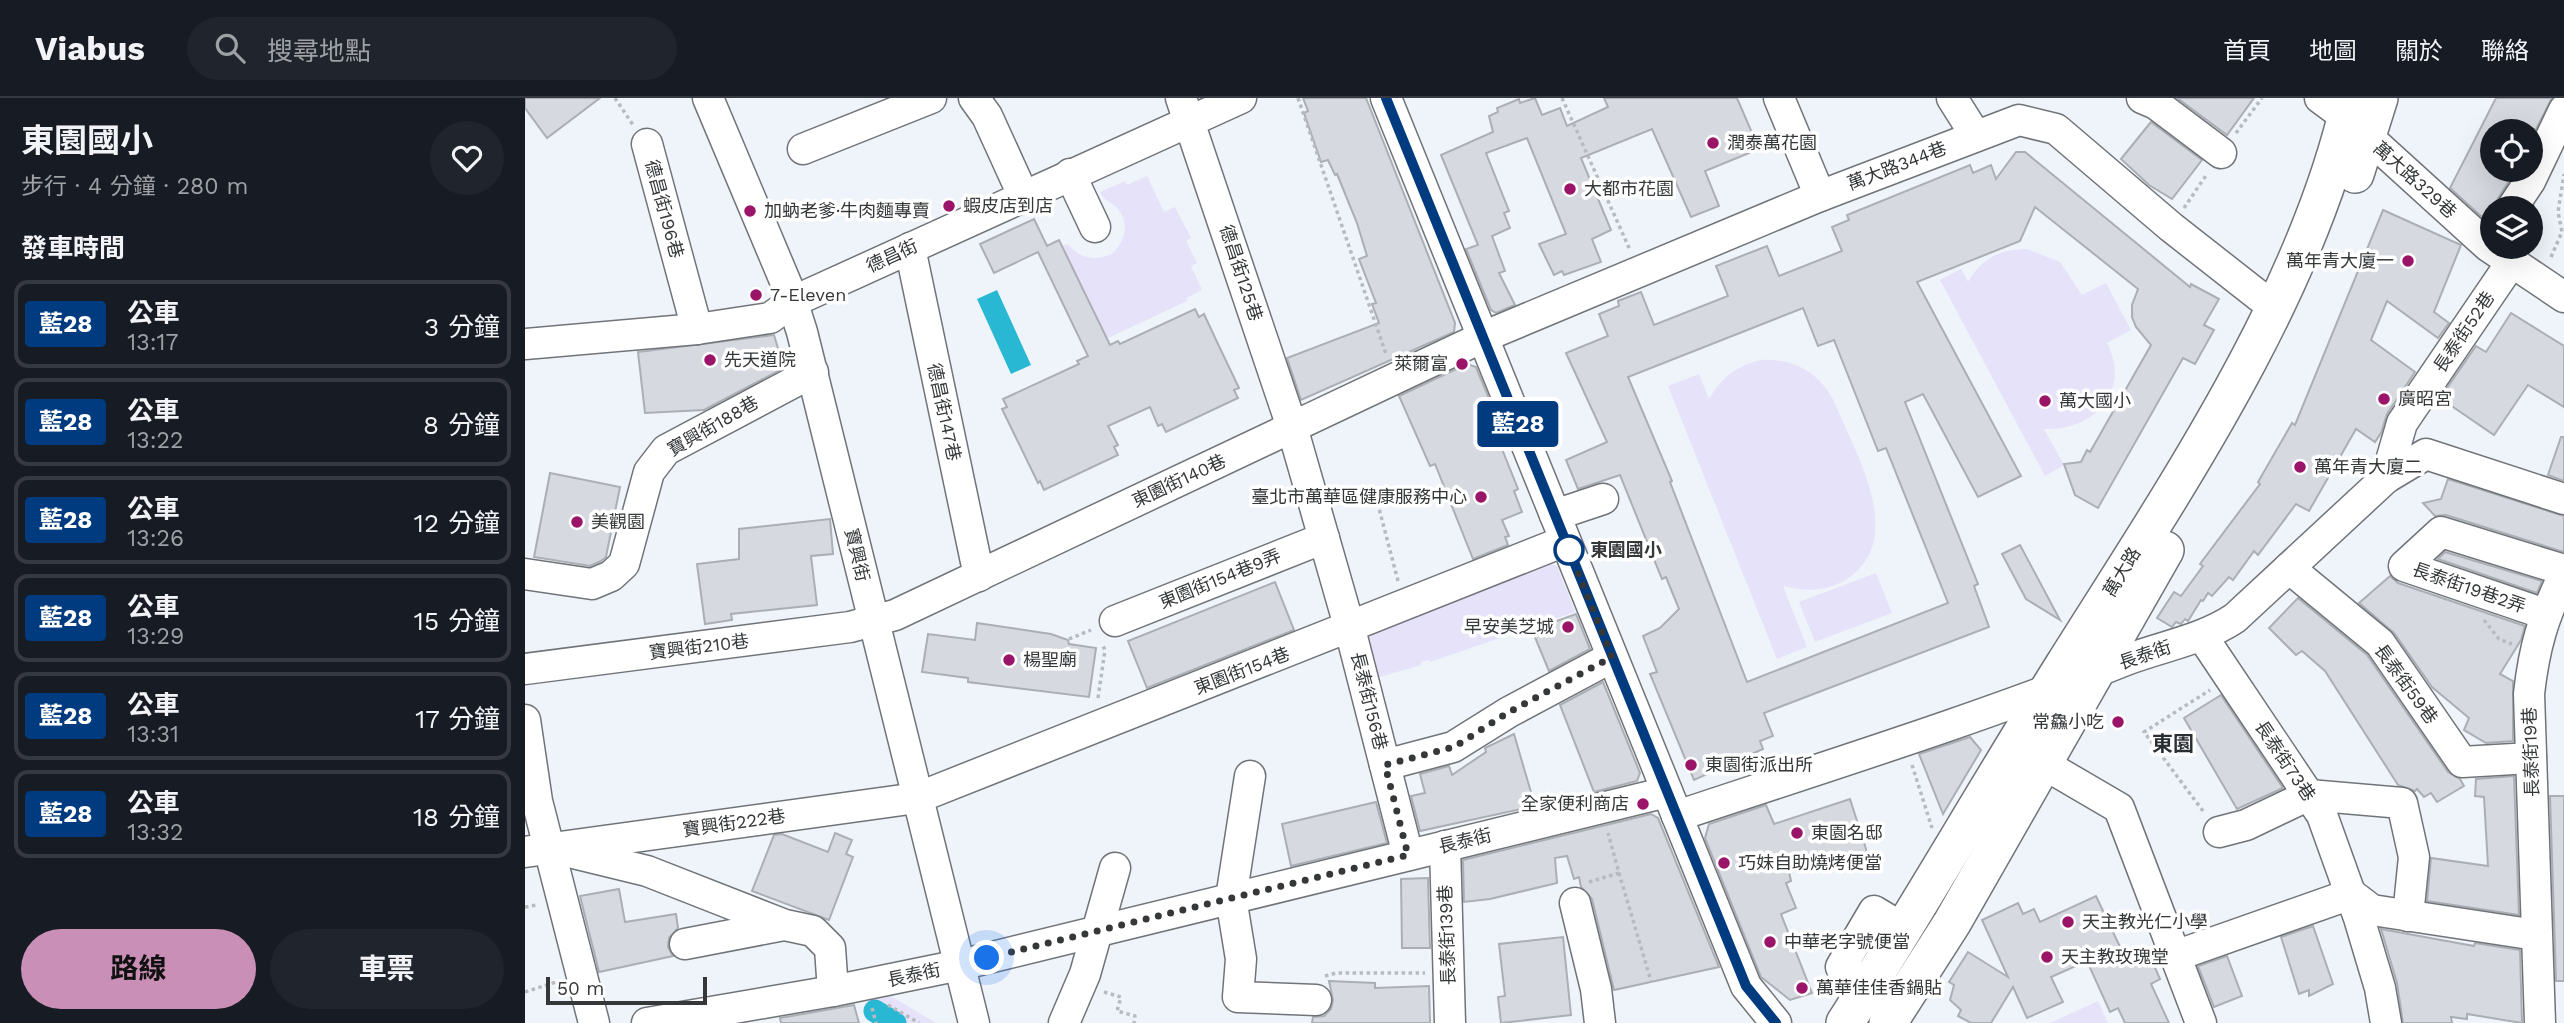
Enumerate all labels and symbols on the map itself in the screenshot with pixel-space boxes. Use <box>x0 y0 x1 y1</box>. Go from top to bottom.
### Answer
place label: 潤泰萬花園 <box>1727 132 1817 153</box>
marker: 潤泰萬花園 <box>1705 135 1721 151</box>
street label: 萬大路344巷 <box>1844 137 1949 194</box>
street label: 萬大路329巷 <box>2370 137 2461 222</box>
street label: 德昌街196巷 <box>641 157 688 260</box>
place label: 大都市花園 <box>1584 178 1674 199</box>
marker: 大都市花園 <box>1562 181 1578 197</box>
place label: 蝦皮店到店 <box>963 195 1053 216</box>
marker: 蝦皮店到店 <box>941 198 957 214</box>
place label: 加蚋老爹·牛肉麵專賣 <box>764 200 930 221</box>
marker: 加蚋老爹·牛肉麵專賣 <box>742 203 758 219</box>
street label: 德昌街125巷 <box>1216 222 1267 324</box>
street label: 德昌街 <box>863 235 921 276</box>
place label: 萬年青大廈一 <box>2286 250 2394 271</box>
marker: 萬年青大廈一 <box>2400 253 2416 269</box>
place label: 7-Eleven <box>770 284 846 305</box>
marker: 7-Eleven <box>748 287 764 303</box>
street label: 長泰街52巷 <box>2429 287 2498 376</box>
place label: 先天道院 <box>724 349 796 370</box>
marker: 先天道院 <box>702 352 718 368</box>
place label: 萊爾富 <box>1394 353 1448 374</box>
marker: 萊爾富 <box>1454 356 1470 372</box>
street label: 德昌街147巷 <box>924 361 965 463</box>
place label: 廣昭宮 <box>2398 388 2452 409</box>
place label: 萬大國小 <box>2059 390 2131 411</box>
street label: 寶興街188巷 <box>664 391 762 460</box>
marker: 廣昭宮 <box>2376 391 2392 407</box>
marker: 萬大國小 <box>2037 393 2053 409</box>
line badge: 藍28 <box>1478 401 1558 447</box>
street label: 東園街140巷 <box>1128 450 1229 511</box>
place label: 萬年青大廈二 <box>2314 456 2422 477</box>
marker: 萬年青大廈二 <box>2292 459 2308 475</box>
place label: 臺北市萬華區健康服務中心 <box>1251 486 1467 507</box>
marker: 臺北市萬華區健康服務中心 <box>1473 489 1489 505</box>
place label: 美觀園 <box>591 511 645 532</box>
marker: 美觀園 <box>569 514 585 530</box>
street label: 寶興街 <box>841 526 874 584</box>
marker: 東園國小 <box>1554 535 1584 565</box>
place label: 東園國小 <box>1590 539 1662 560</box>
street label: 萬大路 <box>2099 543 2144 600</box>
street label: 東園街154巷9弄 <box>1156 545 1284 613</box>
street label: 長泰街19巷2弄 <box>2410 558 2529 617</box>
place label: 早安美芝城 <box>1464 616 1554 637</box>
marker: 早安美芝城 <box>1560 619 1576 635</box>
street label: 寶興街210巷 <box>648 630 750 663</box>
street label: 長泰街 <box>2116 636 2174 673</box>
street label: 長泰街59巷 <box>2370 640 2442 728</box>
street label: 東園街154巷 <box>1191 643 1292 698</box>
place label: 楊聖廟 <box>1023 649 1077 670</box>
street label: 長泰街156巷 <box>1347 650 1392 752</box>
marker: 楊聖廟 <box>1001 652 1017 668</box>
street label: 長泰街19巷 <box>2518 707 2543 797</box>
place label: 常鱻小吃 <box>2032 711 2104 732</box>
marker: 常鱻小吃 <box>2110 714 2126 730</box>
street label: 長泰街73巷 <box>2251 716 2320 805</box>
district label: 東園 <box>2152 731 2194 756</box>
place label: 東園街派出所 <box>1705 754 1813 775</box>
marker: 東園街派出所 <box>1683 757 1699 773</box>
place label: 全家便利商店 <box>1521 793 1629 814</box>
marker: 全家便利商店 <box>1635 796 1651 812</box>
street label: 寶興街222巷 <box>681 805 787 840</box>
place label: 東園名邸 <box>1811 822 1883 843</box>
street label: 長泰街 <box>1436 824 1494 857</box>
marker: 東園名邸 <box>1789 825 1805 841</box>
place label: 巧妹自助燒烤便當 <box>1738 852 1882 873</box>
marker: 巧妹自助燒烤便當 <box>1716 855 1732 871</box>
street label: 長泰街139巷 <box>1434 884 1459 986</box>
place label: 天主教光仁小學 <box>2082 911 2208 932</box>
marker: 天主教光仁小學 <box>2060 914 2076 930</box>
place label: 中華老字號便當 <box>1784 931 1910 952</box>
marker: 中華老字號便當 <box>1762 934 1778 950</box>
your location <box>969 940 1004 975</box>
place label: 天主教玫瑰堂 <box>2061 946 2169 967</box>
marker: 天主教玫瑰堂 <box>2039 949 2055 965</box>
street label: 長泰街 <box>885 959 942 990</box>
scale bar <box>546 974 707 1006</box>
place label: 萬華佳佳香鍋貼 <box>1816 977 1942 998</box>
marker: 萬華佳佳香鍋貼 <box>1794 980 1810 996</box>

